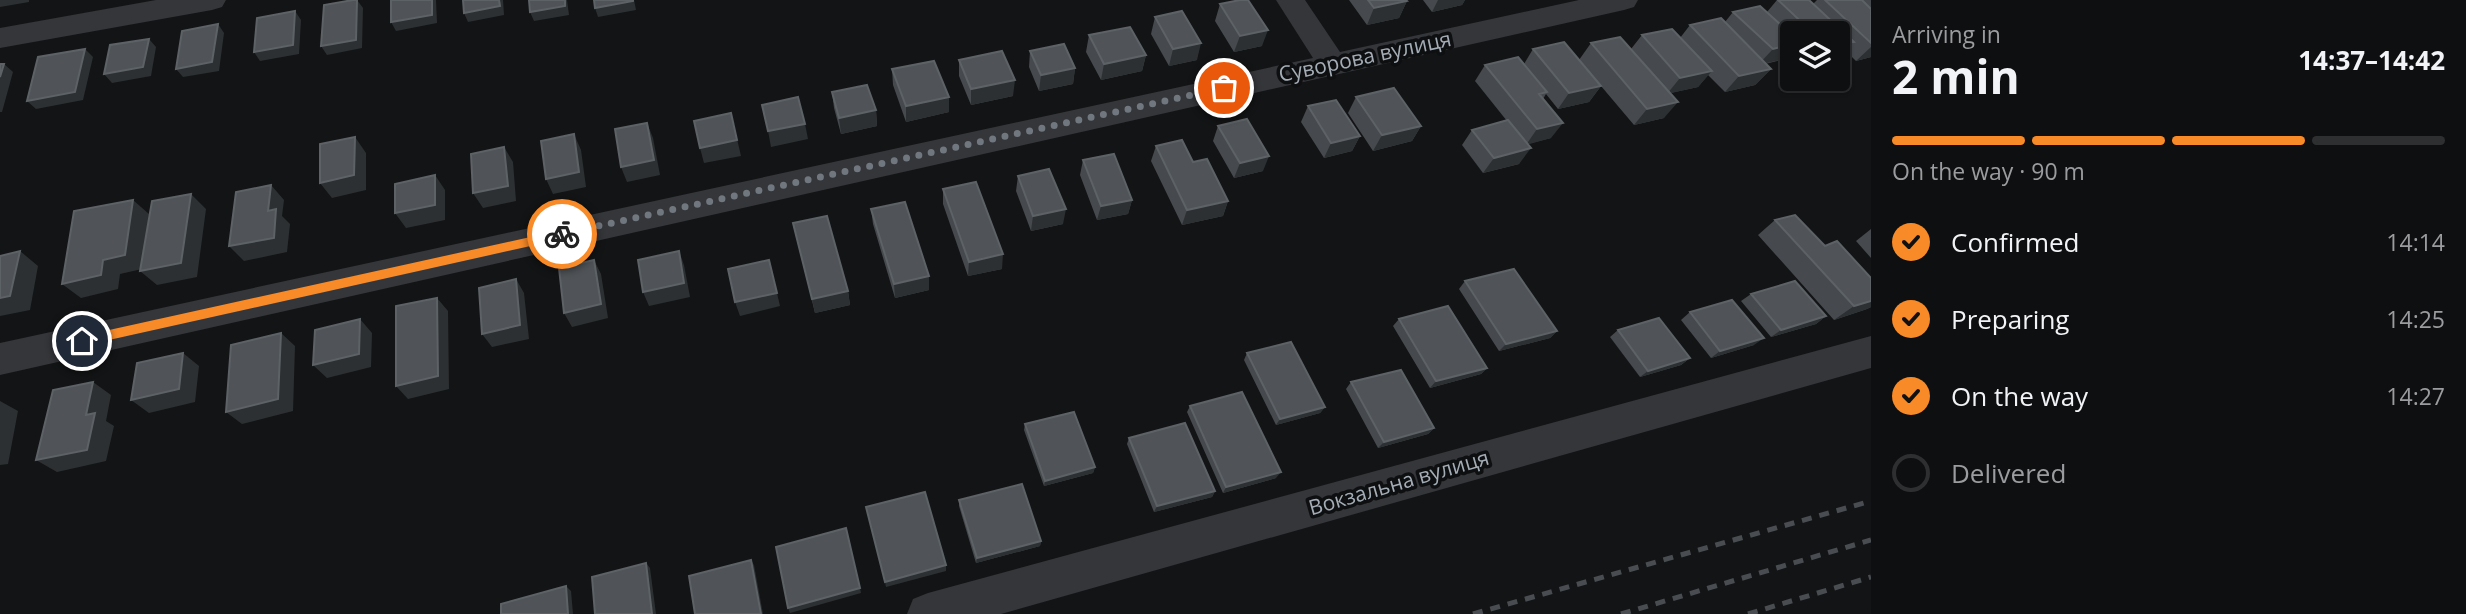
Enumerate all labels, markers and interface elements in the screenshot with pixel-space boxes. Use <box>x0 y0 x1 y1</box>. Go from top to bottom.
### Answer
text: Arriving in <box>1892 18 2001 50</box>
map controls <box>1780 21 1850 91</box>
button: layers <box>1780 21 1850 91</box>
street label: Суворова вулиця <box>1276 24 1454 88</box>
text: 14:37–14:42 <box>2298 42 2445 78</box>
text: 2 min <box>1892 45 2020 107</box>
pin <box>1194 58 1254 118</box>
icon: bag <box>1205 69 1243 107</box>
text: On the way · 90 m <box>1892 155 2085 187</box>
courier <box>527 199 597 269</box>
icon: bike <box>543 215 581 253</box>
icon: check <box>1892 223 1930 261</box>
text: Confirmed <box>1951 224 2079 260</box>
text: 14:14 <box>2386 226 2445 258</box>
icon: check <box>1892 300 1930 338</box>
text: Preparing <box>1951 301 2069 337</box>
text: 14:25 <box>2386 303 2445 335</box>
pin <box>52 311 112 371</box>
icon: home <box>63 322 101 360</box>
icon: check <box>1892 377 1930 415</box>
text: On the way <box>1951 378 2088 414</box>
text: 14:27 <box>2386 380 2445 412</box>
street label: Вокзальна вулиця <box>1305 443 1492 521</box>
text: Delivered <box>1951 455 2066 491</box>

